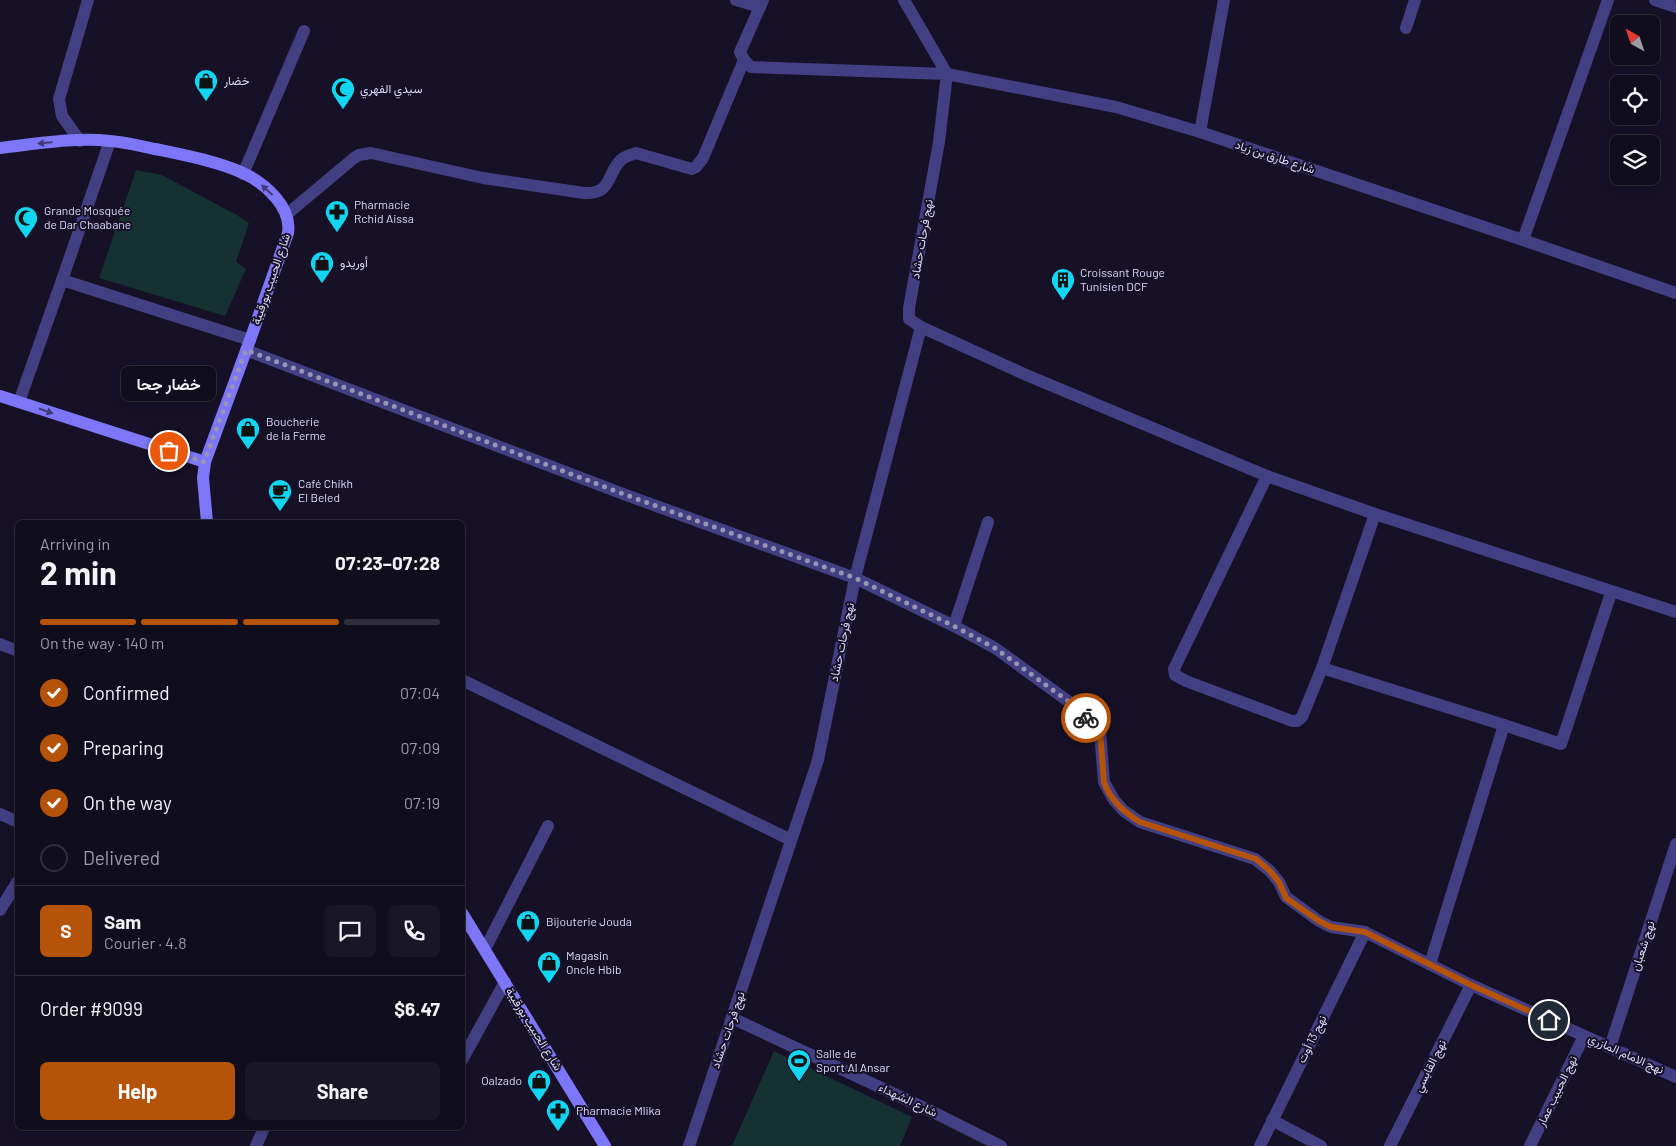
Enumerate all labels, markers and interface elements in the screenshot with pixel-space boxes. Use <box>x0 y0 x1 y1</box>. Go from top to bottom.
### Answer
north arrow <box>1610 15 1660 65</box>
map controls <box>1610 15 1660 185</box>
shop icon: خضار <box>193 68 219 102</box>
place label: خضار <box>223 73 250 89</box>
button: locate <box>1610 75 1660 125</box>
mosque icon: سيدي الفهري <box>330 76 356 110</box>
place label: سيدي الفهري <box>360 81 422 99</box>
button: layers <box>1610 135 1660 185</box>
street label: شارع طارق بن زياد <box>1233 137 1317 178</box>
one-way arrow <box>36 140 52 148</box>
one-way arrow <box>261 185 274 196</box>
place label: Pharmacie Rchid Aissa <box>354 197 414 225</box>
street label: نهج فرحات حشاد <box>907 198 938 280</box>
pharmacy icon: Pharmacie Rchid Aissa <box>324 199 350 233</box>
place label: Grande Mosquée de Dar Chaabane <box>44 203 131 231</box>
mosque icon: Grande Mosquée de Dar Chaabane <box>13 205 39 239</box>
street label: شارع الحبيب بورقيبة <box>248 231 295 327</box>
shop icon: أوريدو <box>309 250 335 284</box>
place label: أوريدو <box>340 255 368 271</box>
place label: Croissant Rouge Tunisien DCF <box>1080 265 1165 293</box>
building icon: Croissant Rouge Tunisien DCF <box>1050 267 1076 301</box>
callout: خضار جحا <box>121 366 216 401</box>
text: خضار جحا <box>136 374 201 393</box>
one-way arrow <box>39 408 54 416</box>
place label: Boucherie de la Ferme <box>266 414 326 442</box>
shop icon: Boucherie de la Ferme <box>235 416 261 450</box>
pin <box>148 430 190 472</box>
icon: bag <box>155 437 183 465</box>
place label: Café Chikh El Beled <box>298 476 353 504</box>
cafe icon: Café Chikh El Beled <box>267 478 293 512</box>
text: Arriving in <box>40 534 110 553</box>
text: 07:23–07:28 <box>335 551 440 574</box>
text: 2 min <box>40 553 117 591</box>
street label: نهج فرحات حشاد <box>826 601 859 683</box>
text: On the way · 140 m <box>40 633 164 652</box>
icon: check <box>40 679 68 707</box>
text: Confirmed <box>83 681 170 704</box>
text: 07:04 <box>400 683 440 702</box>
courier <box>1061 693 1111 743</box>
icon: bike <box>1072 704 1100 732</box>
icon: check <box>40 734 68 762</box>
text: Preparing <box>83 736 164 759</box>
text: 07:09 <box>401 738 440 757</box>
icon: check <box>40 789 68 817</box>
text: On the way <box>83 791 172 814</box>
text: 07:19 <box>404 793 440 812</box>
text: Delivered <box>83 846 160 869</box>
button: chat <box>324 905 376 957</box>
button: phone <box>388 905 440 957</box>
shop icon: Bijouterie Jouda <box>515 909 541 943</box>
text: Sam <box>104 910 141 933</box>
place label: Bijouterie Jouda <box>546 914 632 928</box>
text: S <box>60 919 72 942</box>
street label: نهج شعبان <box>1627 919 1660 973</box>
text: Courier · 4.8 <box>104 933 187 952</box>
place label: Magasin Oncle Hbib <box>566 948 622 976</box>
shop icon: Magasin Oncle Hbib <box>536 950 562 984</box>
street label: شارع الحبيب بورقيبة <box>501 984 566 1074</box>
street label: نهج فرحات حشاد <box>707 989 750 1071</box>
text: Order #9099 <box>40 997 143 1020</box>
text: $6.47 <box>394 997 440 1020</box>
pin <box>1528 999 1570 1041</box>
icon: home <box>1535 1006 1563 1034</box>
street label: نهج 13 أوت <box>1294 1012 1331 1066</box>
street label: نهج الامام المازري <box>1585 1030 1666 1080</box>
street label: نهج القابسي <box>1410 1037 1452 1096</box>
place label: Salle de Sport Al Ansar <box>816 1046 890 1074</box>
sports icon: Salle de Sport Al Ansar <box>786 1048 812 1082</box>
street label: نهج الحبيب عمار <box>1533 1053 1582 1130</box>
button: Help <box>40 1062 235 1120</box>
button: Share <box>245 1062 440 1120</box>
shop icon: Oalzado <box>526 1068 552 1102</box>
place label: Oalzado <box>481 1073 522 1087</box>
street label: شارع الشهداء <box>876 1079 940 1121</box>
pharmacy icon: Pharmacie Mlika <box>545 1098 571 1132</box>
place label: Pharmacie Mlika <box>576 1103 661 1117</box>

